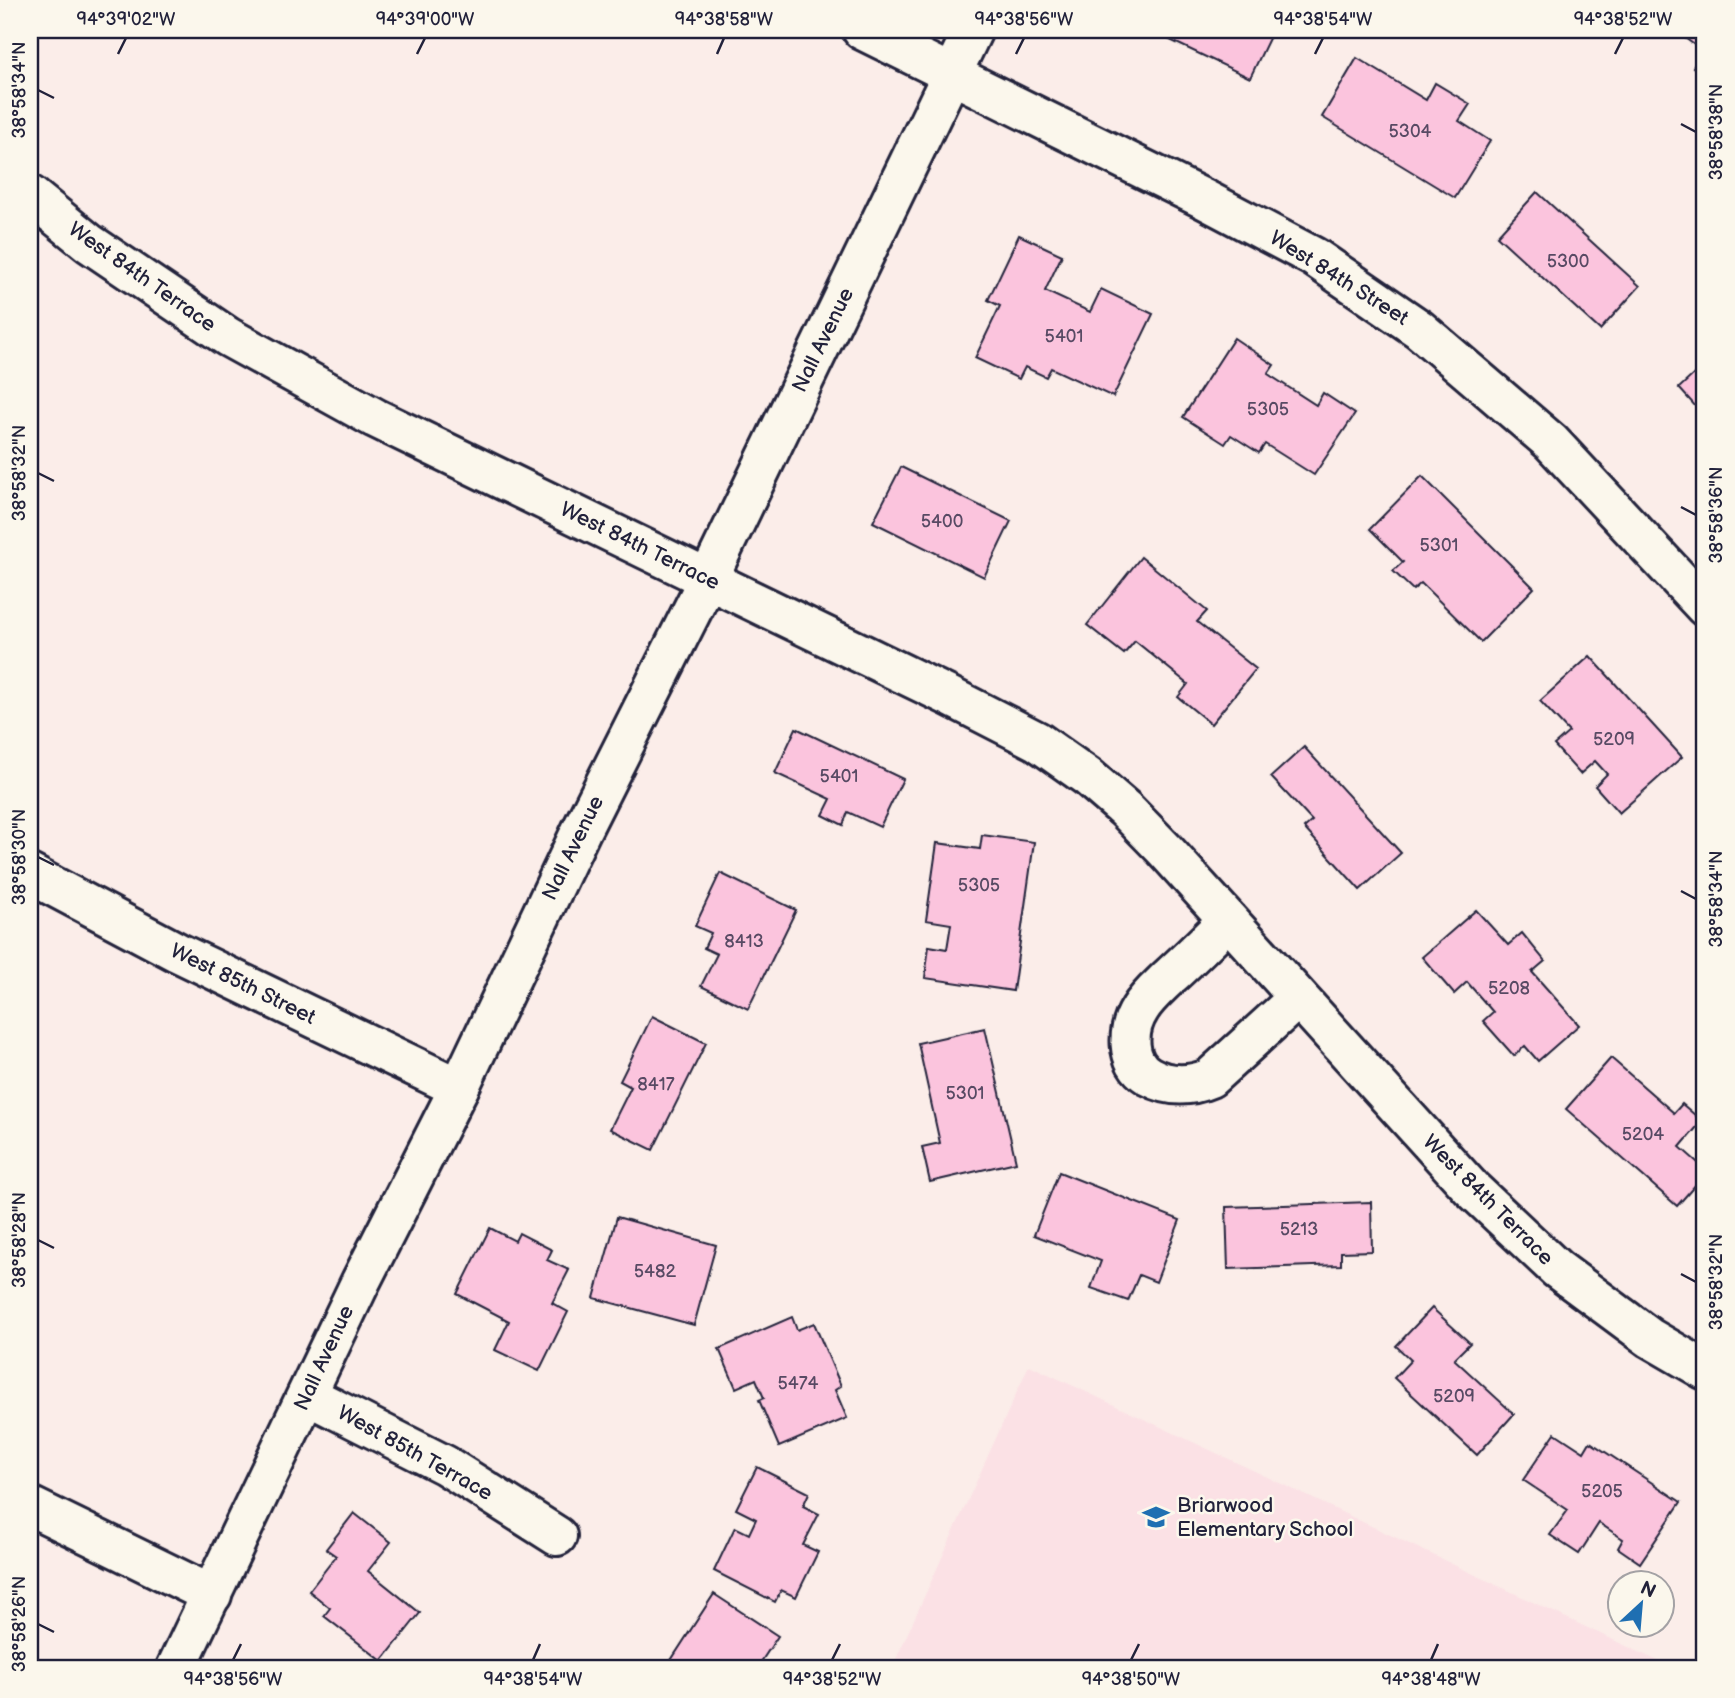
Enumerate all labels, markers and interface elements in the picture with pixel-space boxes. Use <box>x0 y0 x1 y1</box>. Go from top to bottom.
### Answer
text: 94°39'02"W <box>77 9 176 30</box>
text: 94°39'00"W <box>376 9 475 30</box>
text: 94°38'58"W <box>675 9 774 30</box>
text: 94°38'56"W <box>975 9 1074 30</box>
text: 94°38'54"W <box>1274 9 1373 30</box>
text: 94°38'52"W <box>1574 9 1673 30</box>
text: 38°58'34"N <box>9 41 30 139</box>
text: 38°58'38"N <box>1706 84 1727 180</box>
house number: 5304 <box>1389 121 1431 142</box>
street label: West 84th Terrace <box>63 217 221 337</box>
street label: West 84th Street <box>1265 225 1413 331</box>
house number: 5300 <box>1547 251 1589 272</box>
street label: Nall Avenue <box>787 284 859 396</box>
house number: 5401 <box>1045 326 1083 347</box>
house number: 5305 <box>1247 399 1289 420</box>
text: 38°58'32"N <box>9 425 30 521</box>
text: 38°58'36"N <box>1706 466 1727 564</box>
street label: West 84th Terrace <box>556 497 724 595</box>
house number: 5400 <box>921 511 963 532</box>
house number: 5301 <box>1420 535 1458 556</box>
house number: 5209 <box>1593 729 1635 750</box>
house number: 5401 <box>820 766 858 787</box>
street label: Nall Avenue <box>537 792 609 904</box>
text: 38°58'30"N <box>9 809 30 905</box>
text: 38°58'34"N <box>1706 850 1727 948</box>
house number: 5305 <box>958 875 1000 896</box>
house number: 8413 <box>724 931 764 952</box>
street label: West 85th Street <box>166 938 320 1030</box>
house number: 5208 <box>1488 978 1530 999</box>
house number: 8417 <box>637 1074 675 1095</box>
house number: 5301 <box>946 1083 984 1104</box>
house number: 5204 <box>1622 1124 1664 1145</box>
street label: West 84th Terrace <box>1418 1130 1558 1270</box>
text: 38°58'28"N <box>9 1192 30 1288</box>
house number: 5213 <box>1280 1219 1318 1240</box>
text: 38°58'32"N <box>1706 1234 1727 1330</box>
house number: 5482 <box>634 1261 677 1282</box>
street label: Nall Avenue <box>289 1301 359 1415</box>
house number: 5474 <box>777 1373 819 1394</box>
house number: 5209 <box>1433 1386 1475 1407</box>
street label: West 85th Terrace <box>333 1400 497 1506</box>
house number: 5205 <box>1581 1481 1623 1502</box>
place label: Briarwood Elementary School <box>1177 1493 1353 1542</box>
school or university icon: Briarwood Elementary School <box>1141 1502 1171 1532</box>
north arrow <box>1606 1568 1676 1638</box>
text: 38°58'26"N <box>9 1576 30 1672</box>
text: N <box>1636 1577 1659 1604</box>
text: 94°38'56"W <box>184 1669 283 1690</box>
text: 94°38'54"W <box>484 1669 583 1690</box>
text: 94°38'52"W <box>783 1669 882 1690</box>
text: 94°38'50"W <box>1082 1669 1181 1690</box>
text: 94°38'48"W <box>1381 1669 1481 1690</box>

